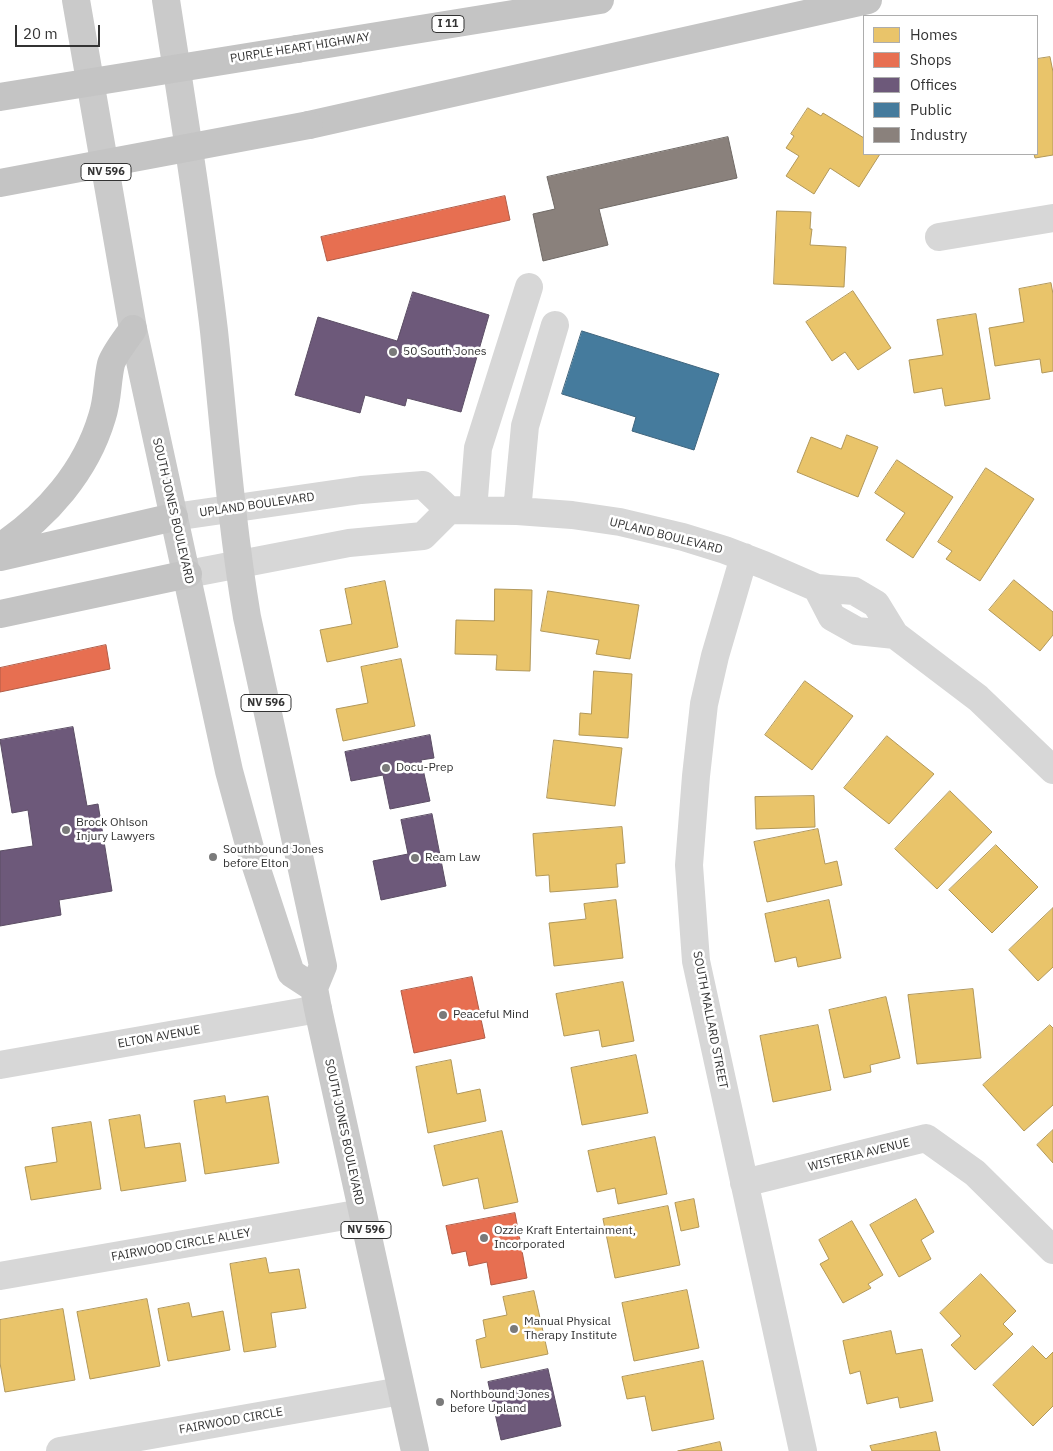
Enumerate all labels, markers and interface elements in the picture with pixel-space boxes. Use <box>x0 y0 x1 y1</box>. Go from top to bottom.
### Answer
scale bar <box>18 15 102 47</box>
road number: I 11 <box>432 15 464 32</box>
legend <box>863 15 1038 155</box>
text: 20 m <box>23 24 58 43</box>
text: Homes <box>910 25 958 44</box>
street label: PURPLE HEART HIGHWAY <box>229 30 371 66</box>
text: Shops <box>910 50 952 69</box>
text: Offices <box>910 75 957 94</box>
text: Public <box>910 100 952 119</box>
text: Industry <box>910 125 967 144</box>
road number: NV 596 <box>81 163 131 180</box>
place label: 50 South Jones <box>403 345 487 359</box>
marker: 50 South Jones <box>387 346 399 358</box>
street label: SOUTH JONES BOULEVARD <box>149 437 197 585</box>
street label: UPLAND BOULEVARD <box>198 490 316 520</box>
street label: UPLAND BOULEVARD <box>608 515 724 557</box>
road number: NV 596 <box>241 694 291 711</box>
place label: Docu-Prep <box>396 761 453 775</box>
marker: Docu-Prep <box>380 762 392 774</box>
place label: Brock Ohlson Injury Lawyers <box>76 816 155 844</box>
marker: Brock Ohlson Injury Lawyers <box>60 824 72 836</box>
place label: Southbound Jones before Elton <box>223 843 324 871</box>
marker: Southbound Jones before Elton <box>207 851 219 863</box>
place label: Ream Law <box>425 851 480 865</box>
marker: Ream Law <box>409 852 421 864</box>
street label: SOUTH MALLARD STREET <box>690 950 730 1090</box>
place label: Peaceful Mind <box>453 1008 529 1022</box>
marker: Peaceful Mind <box>437 1009 449 1021</box>
street label: ELTON AVENUE <box>117 1023 201 1051</box>
street label: SOUTH JONES BOULEVARD <box>321 1057 367 1207</box>
street label: WISTERIA AVENUE <box>807 1135 911 1175</box>
road number: NV 596 <box>341 1222 391 1238</box>
place label: Ozzie Kraft Entertainment, Incorporated <box>494 1224 636 1252</box>
street label: FAIRWOOD CIRCLE ALLEY <box>110 1226 252 1264</box>
marker: Ozzie Kraft Entertainment, Incorporated <box>478 1232 490 1244</box>
place label: Manual Physical Therapy Institute <box>524 1315 617 1343</box>
marker: Manual Physical Therapy Institute <box>508 1323 520 1335</box>
place label: Northbound Jones before Upland <box>450 1388 550 1416</box>
marker: Northbound Jones before Upland <box>434 1396 446 1408</box>
street label: FAIRWOOD CIRCLE <box>178 1405 284 1437</box>

